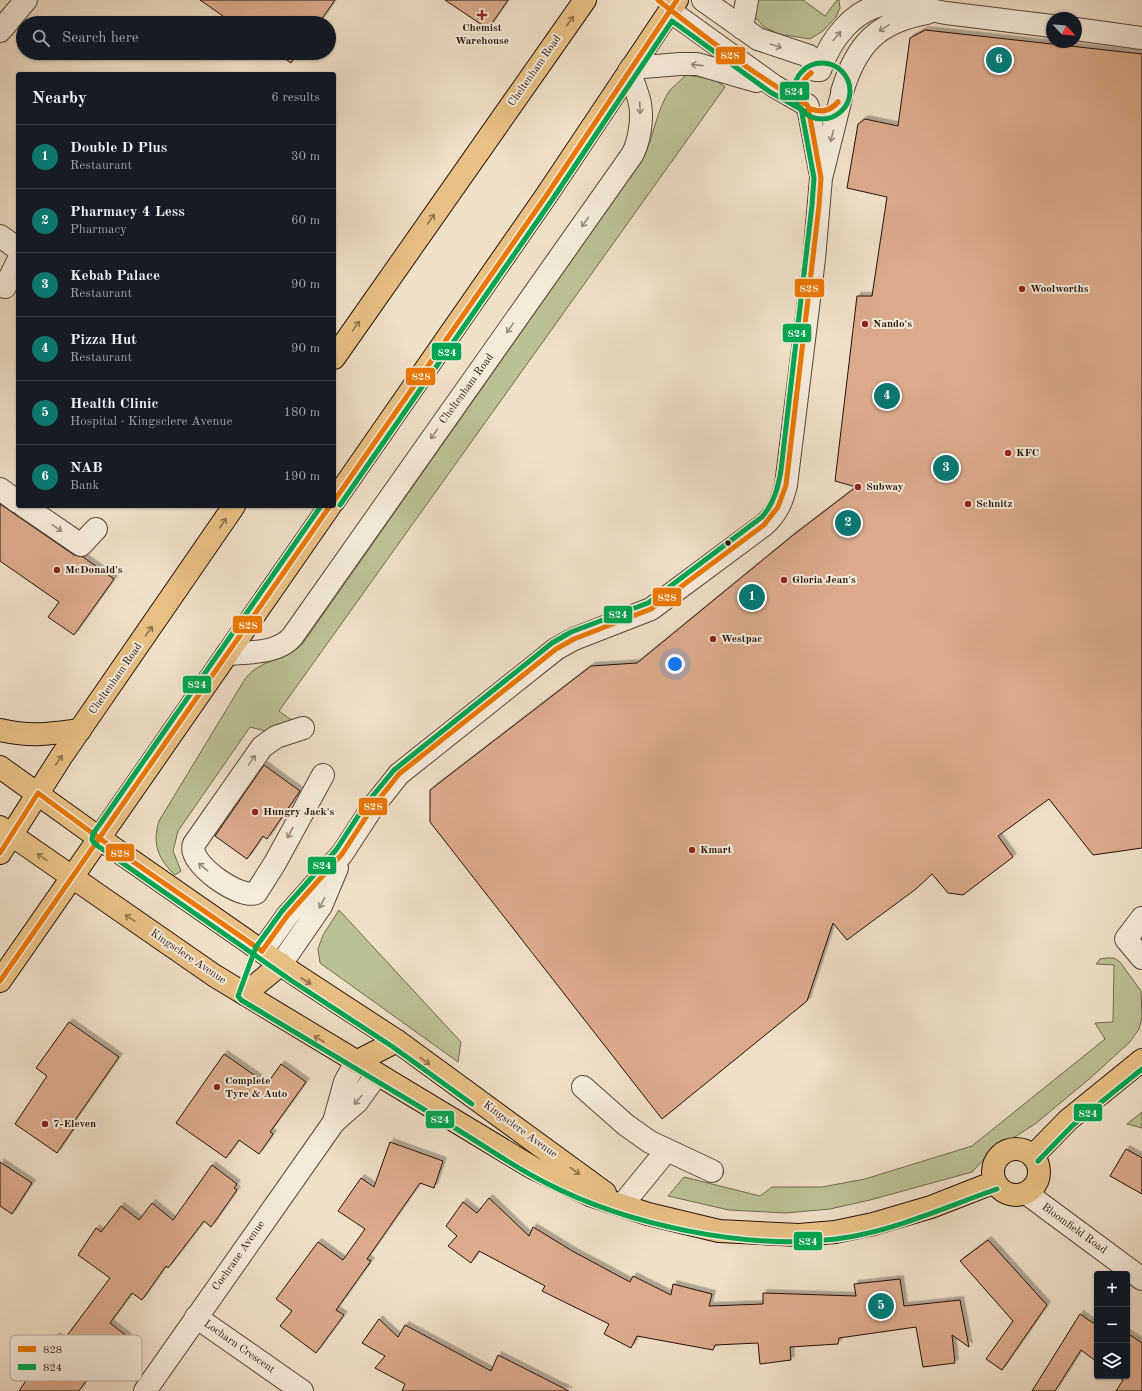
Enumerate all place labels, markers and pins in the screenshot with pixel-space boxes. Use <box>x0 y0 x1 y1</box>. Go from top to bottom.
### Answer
marker: Chemist Warehouse <box>477 10 487 20</box>
place label: Chemist Warehouse <box>455 23 509 47</box>
pin: 6 <box>986 45 1012 75</box>
marker: Woolworths <box>1017 284 1027 294</box>
place label: Woolworths <box>1030 284 1089 295</box>
marker: Nando's <box>860 319 870 329</box>
place label: Nando's <box>873 319 912 330</box>
pin: 4 <box>874 381 900 411</box>
marker: KFC <box>1003 448 1013 458</box>
place label: KFC <box>1016 448 1039 459</box>
pin: 3 <box>933 453 959 483</box>
marker: Subway <box>853 482 863 492</box>
place label: Subway <box>866 482 904 493</box>
marker: Schnitz <box>963 499 973 509</box>
place label: Schnitz <box>976 499 1013 510</box>
pin: 2 <box>835 508 861 538</box>
unlabelled marker <box>723 538 733 548</box>
marker: McDonald's <box>52 565 62 575</box>
place label: McDonald's <box>65 565 123 576</box>
marker: Gloria Jean's <box>779 575 789 585</box>
place label: Gloria Jean's <box>792 575 856 586</box>
pin: 1 <box>739 582 765 612</box>
marker: Westpac <box>708 634 718 644</box>
place label: Westpac <box>721 634 762 645</box>
marker: Hungry Jack's <box>250 807 260 817</box>
place label: Hungry Jack's <box>263 807 334 818</box>
marker: Kmart <box>687 845 697 855</box>
place label: Kmart <box>700 845 732 856</box>
place label: Complete Tyre & Auto <box>225 1076 288 1100</box>
marker: Complete Tyre & Auto <box>212 1082 222 1092</box>
marker: 7-Eleven <box>40 1119 50 1129</box>
place label: 7-Eleven <box>53 1119 96 1130</box>
pin: 5 <box>868 1291 894 1321</box>

